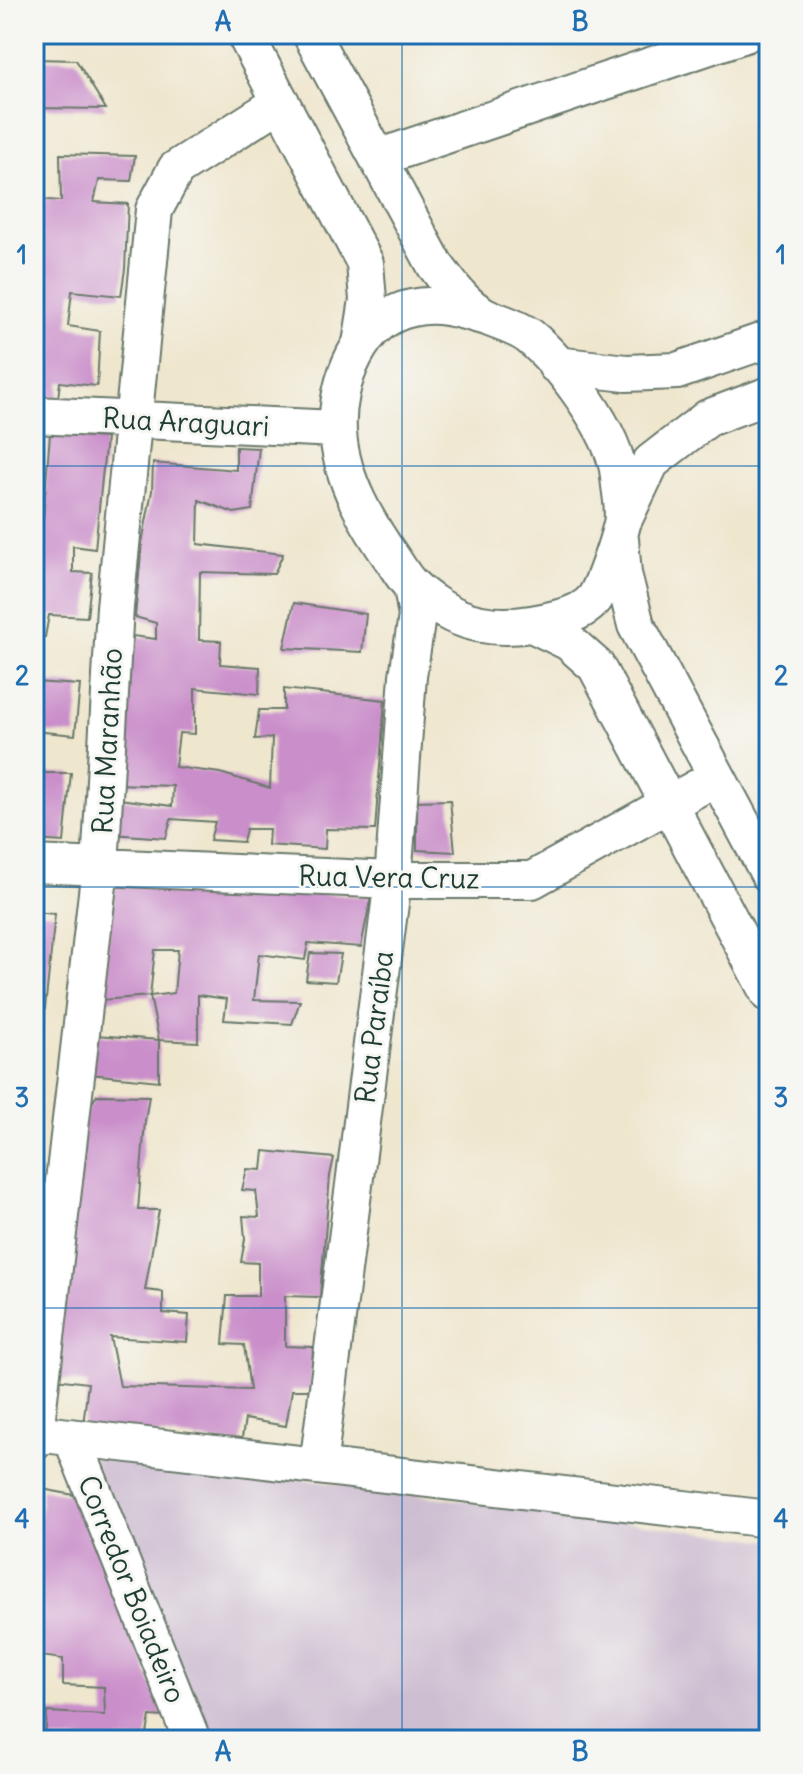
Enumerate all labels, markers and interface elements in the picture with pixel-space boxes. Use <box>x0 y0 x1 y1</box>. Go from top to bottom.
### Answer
text: A <box>215 5 232 38</box>
text: B <box>571 5 589 38</box>
text: 1 <box>17 238 27 271</box>
text: 1 <box>776 238 786 271</box>
street label: Rua Araguari <box>102 400 270 444</box>
street label: Rua Maranhão <box>84 647 130 835</box>
text: 2 <box>15 659 29 692</box>
text: 2 <box>774 659 788 692</box>
street label: Rua Vera Cruz <box>298 857 480 897</box>
street label: Rua Paraíba <box>347 949 401 1105</box>
text: 3 <box>15 1081 29 1114</box>
text: 3 <box>774 1081 788 1114</box>
street label: Corredor Boiadeiro <box>70 1470 194 1708</box>
text: 4 <box>14 1502 30 1535</box>
text: 4 <box>773 1502 789 1535</box>
text: A <box>215 1735 232 1768</box>
text: B <box>571 1735 589 1768</box>

